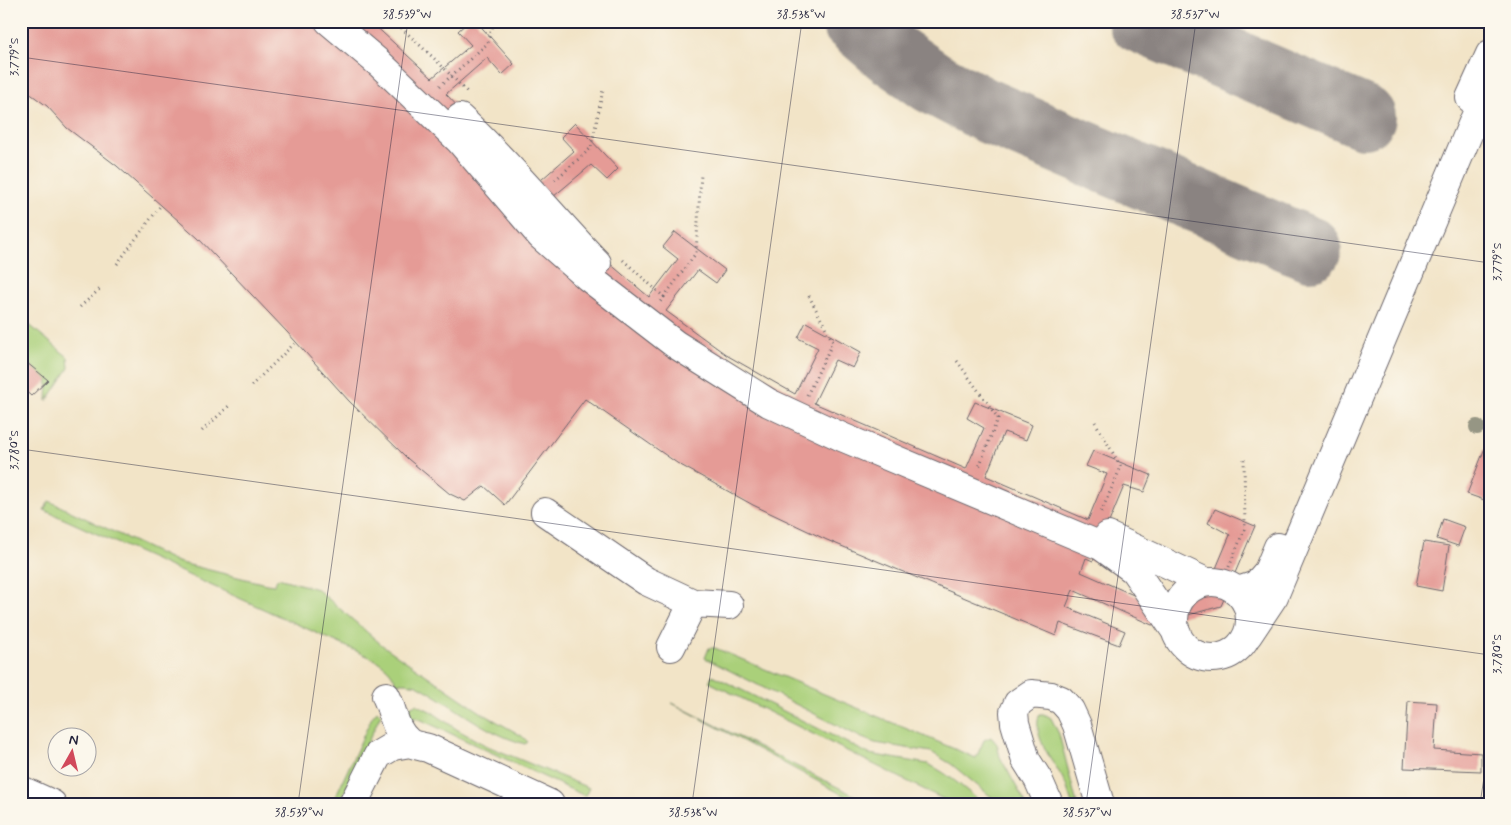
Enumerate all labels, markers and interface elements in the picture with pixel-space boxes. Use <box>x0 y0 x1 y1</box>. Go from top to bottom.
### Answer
text: 38.539°W <box>383 7 431 23</box>
text: 38.538°W <box>777 7 825 23</box>
text: 38.537°W <box>1171 7 1219 23</box>
text: 3.779°S <box>7 37 23 76</box>
text: 3.779°S <box>1490 242 1506 281</box>
text: 3.780°S <box>7 430 23 470</box>
text: 3.780°S <box>1490 634 1506 674</box>
north arrow <box>48 728 98 778</box>
text: N <box>68 731 80 750</box>
text: 38.539°W <box>275 805 323 821</box>
text: 38.538°W <box>669 805 717 821</box>
text: 38.537°W <box>1063 805 1111 821</box>

